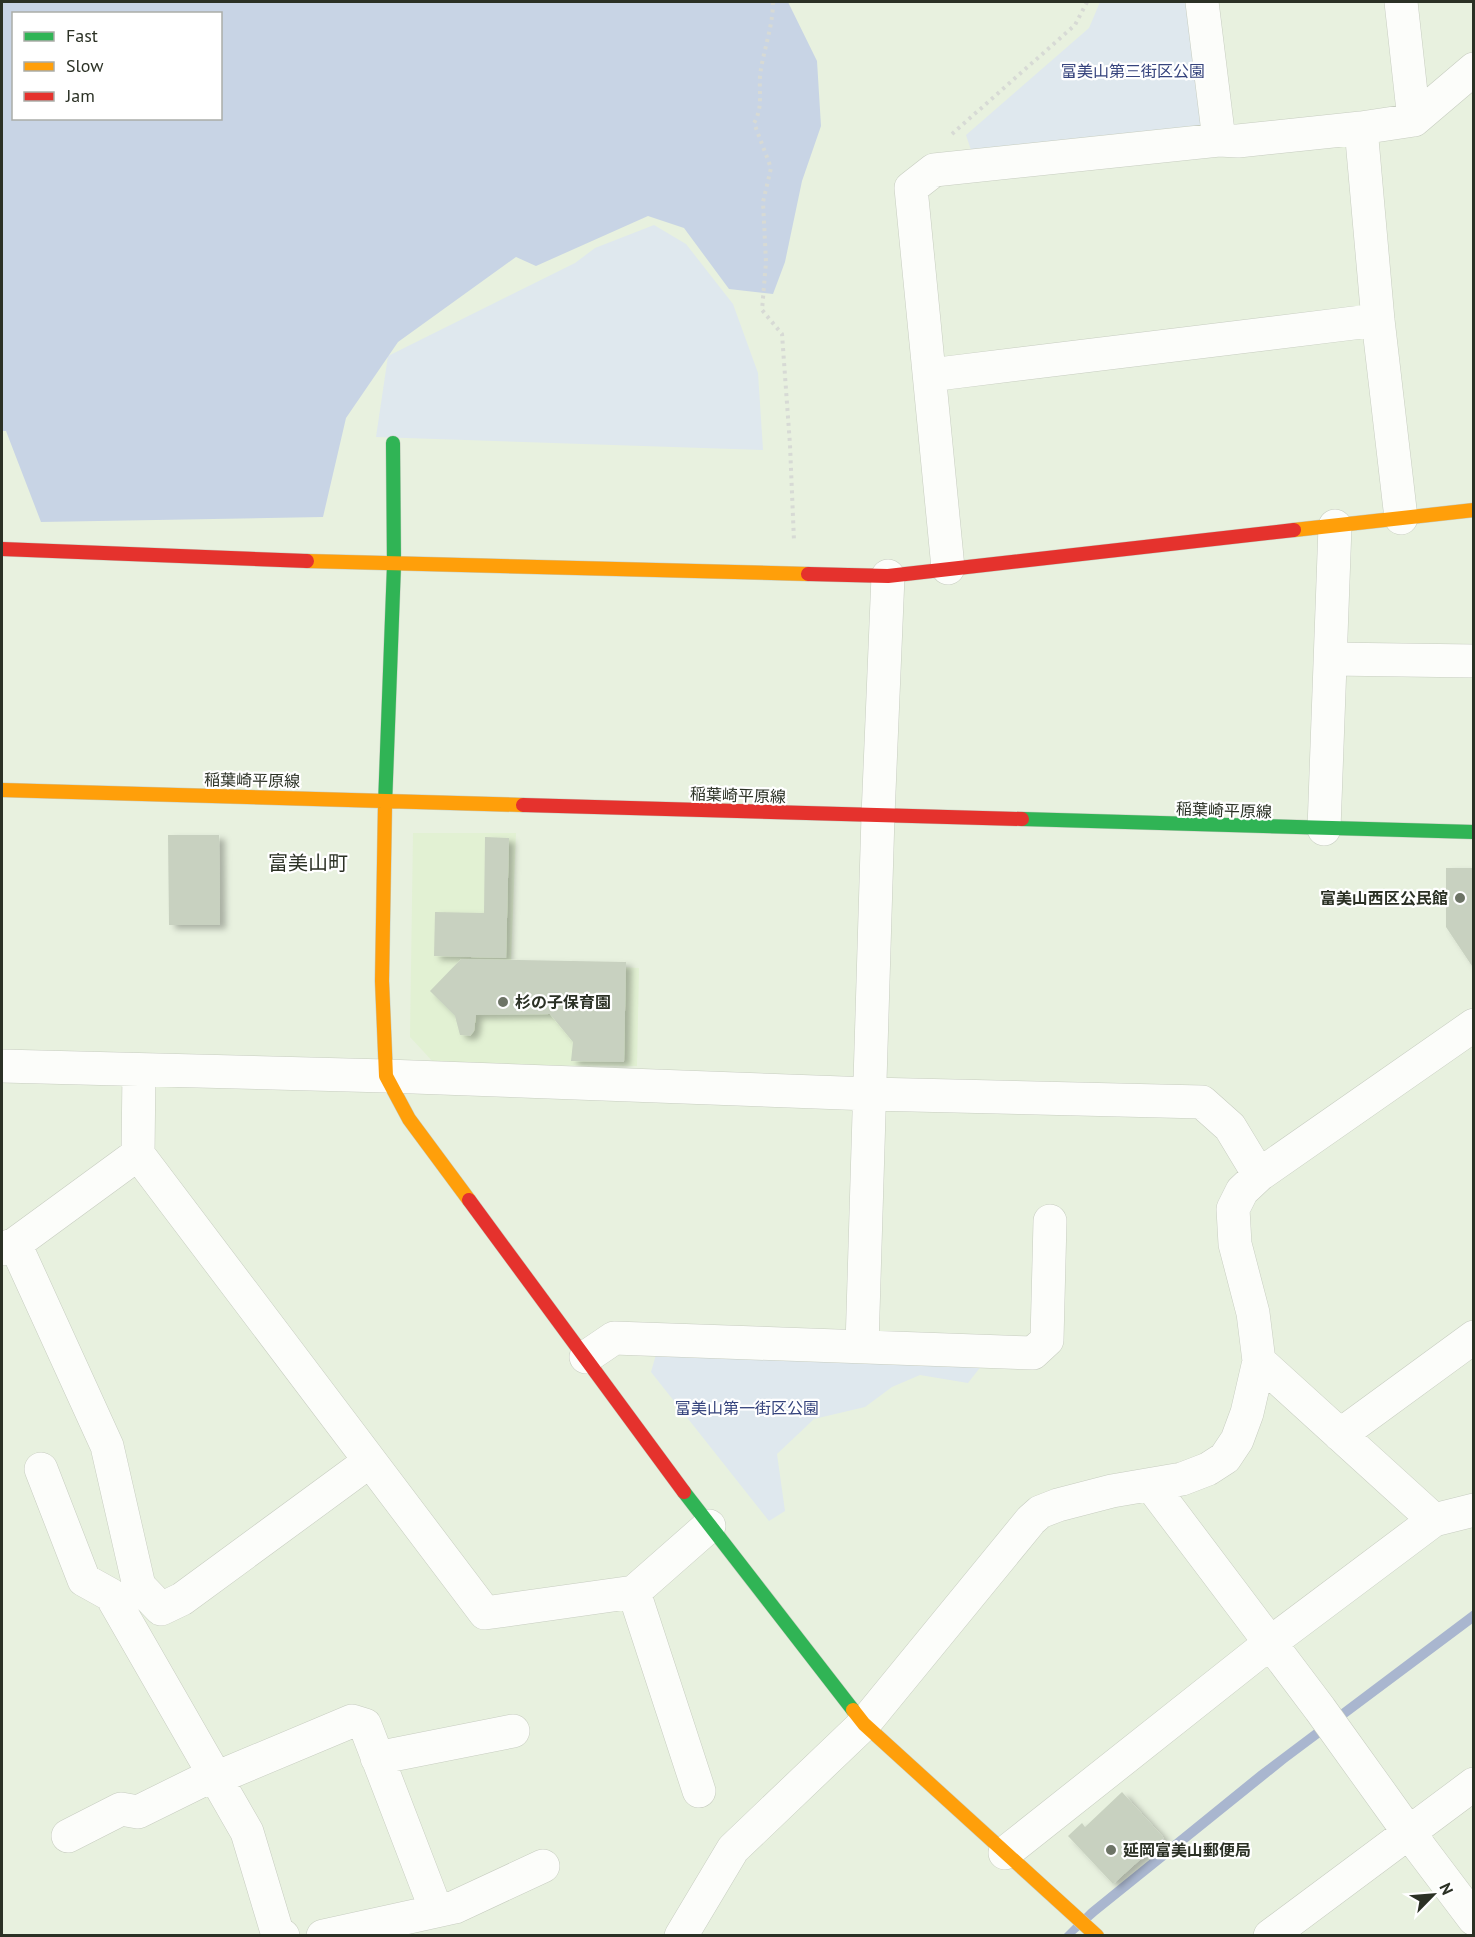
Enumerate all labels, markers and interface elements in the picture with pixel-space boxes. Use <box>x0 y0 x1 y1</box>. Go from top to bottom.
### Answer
legend <box>12 12 222 120</box>
text: Fast <box>66 24 98 47</box>
text: Slow <box>66 54 104 77</box>
park label: 富美山第三街区公園 <box>1061 61 1205 81</box>
text: Jam <box>65 84 95 107</box>
street label: 稲葉崎平原線 <box>204 769 300 791</box>
street label: 稲葉崎平原線 <box>690 783 786 807</box>
street label: 稲葉崎平原線 <box>1176 798 1272 822</box>
district label: 富美山町 <box>268 850 348 876</box>
place label: 富美山西区公民館 <box>1320 888 1448 908</box>
marker: 富美山西区公民館 <box>1453 891 1467 905</box>
place label: 杉の子保育園 <box>515 992 611 1012</box>
marker: 杉の子保育園 <box>496 995 510 1009</box>
park label: 富美山第一街区公園 <box>675 1398 819 1418</box>
place label: 延岡富美山郵便局 <box>1123 1840 1251 1860</box>
marker: 延岡富美山郵便局 <box>1104 1843 1118 1857</box>
north arrow <box>1403 1865 1463 1925</box>
text: N <box>1435 1880 1458 1898</box>

